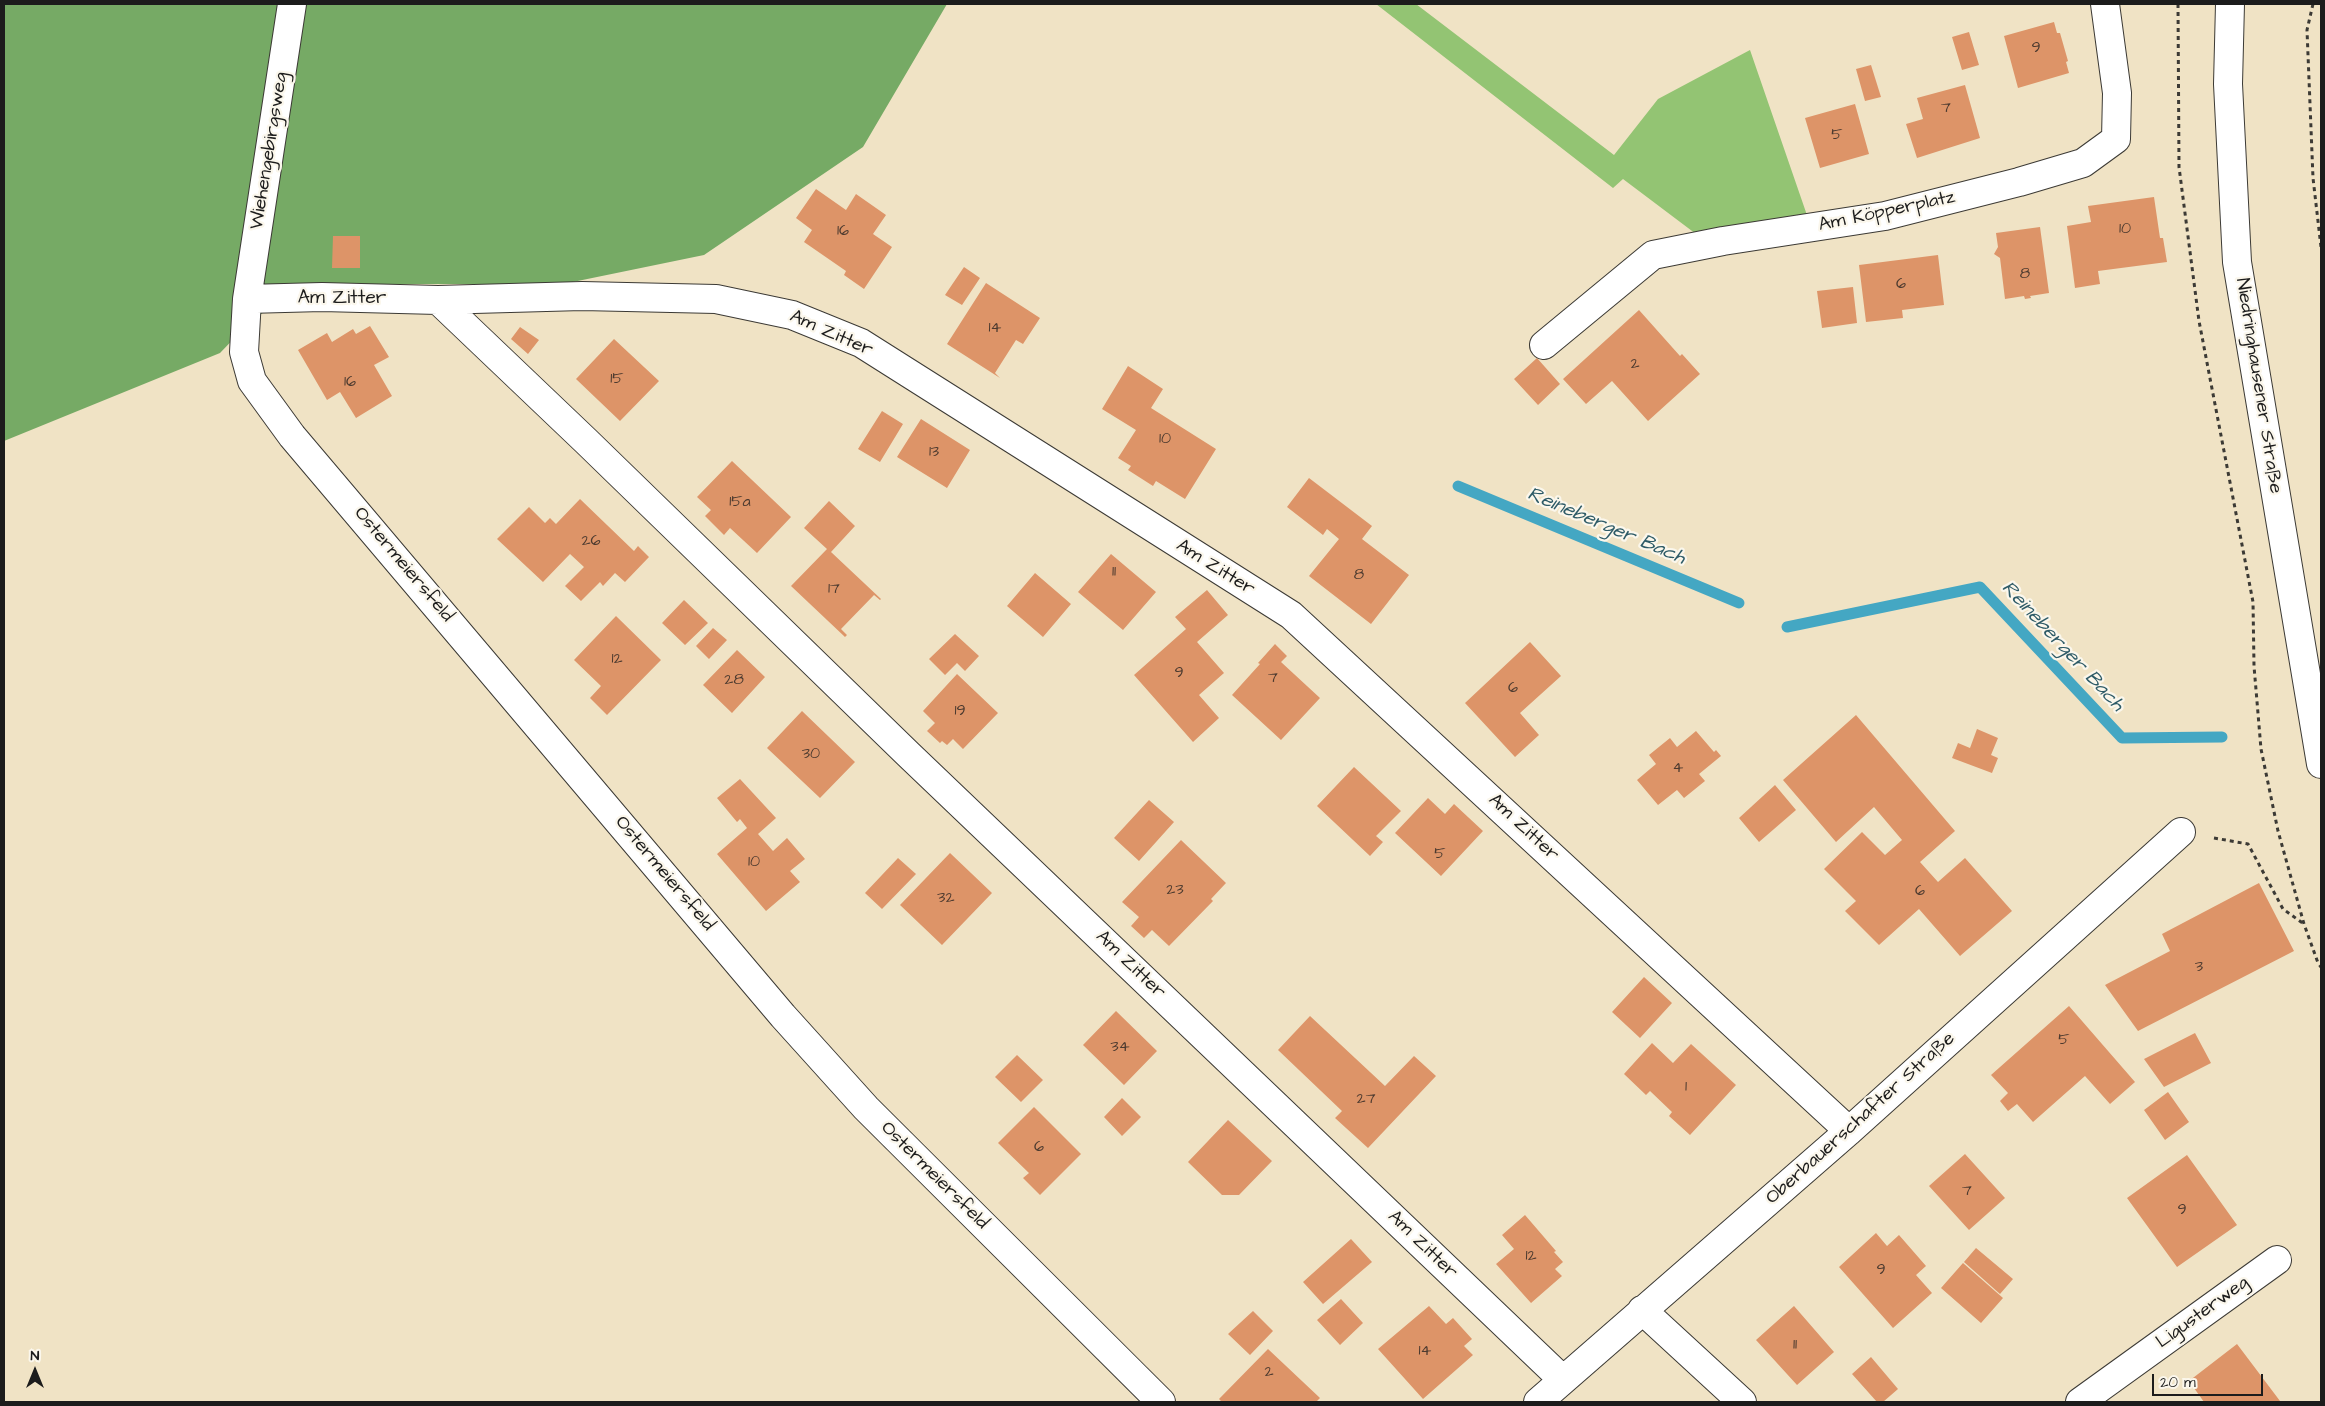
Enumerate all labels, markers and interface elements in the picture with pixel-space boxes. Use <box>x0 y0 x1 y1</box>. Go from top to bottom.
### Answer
house number: 9 <box>2031 39 2041 59</box>
street label: Wiehengebirgsweg <box>246 71 294 231</box>
house number: 7 <box>1941 99 1951 119</box>
house number: 5 <box>1831 126 1843 146</box>
street label: Am Köpperplatz <box>1817 186 1957 238</box>
house number: 10 <box>2119 220 2131 240</box>
house number: 16 <box>837 222 849 242</box>
house number: 8 <box>2020 265 2030 285</box>
house number: 6 <box>1896 275 1906 295</box>
street label: Niedringhausener Straße <box>2230 277 2286 495</box>
street label: Am Zitter <box>298 288 386 310</box>
street label: Am Zitter <box>786 306 876 362</box>
house number: 14 <box>989 319 1001 339</box>
house number: 2 <box>1630 355 1640 375</box>
house number: 15 <box>610 370 624 390</box>
house number: 16 <box>344 373 356 393</box>
house number: 10 <box>1159 430 1171 450</box>
house number: 13 <box>929 443 939 463</box>
water label: Reineberger Bach <box>1523 483 1689 571</box>
house number: 15a <box>729 493 751 513</box>
street label: Ostermeiersfeld <box>348 503 458 627</box>
house number: 26 <box>581 532 601 552</box>
street label: Am Zitter <box>1171 535 1259 601</box>
house number: 11 <box>1112 563 1116 583</box>
house number: 8 <box>1354 566 1364 586</box>
water label: Reineberger Bach <box>1996 577 2128 717</box>
house number: 17 <box>828 580 840 600</box>
house number: 12 <box>611 650 623 670</box>
house number: 9 <box>1174 664 1184 684</box>
house number: 7 <box>1268 669 1278 689</box>
house number: 28 <box>724 671 744 691</box>
house number: 6 <box>1508 679 1518 699</box>
house number: 19 <box>954 702 966 722</box>
house number: 30 <box>802 745 820 765</box>
house number: 4 <box>1673 759 1683 779</box>
street label: Am Zitter <box>1483 789 1563 867</box>
street label: Ostermeiersfeld <box>609 812 719 936</box>
house number: 5 <box>1434 845 1446 865</box>
house number: 10 <box>748 853 760 873</box>
house number: 23 <box>1166 881 1184 901</box>
house number: 6 <box>1915 882 1925 902</box>
house number: 32 <box>937 889 955 909</box>
street label: Am Zitter <box>1090 926 1170 1004</box>
house number: 3 <box>2195 958 2203 978</box>
street label: Oberbauerschafter Straße <box>1762 1028 1960 1210</box>
house number: 5 <box>2058 1031 2070 1051</box>
house number: 34 <box>1110 1038 1130 1058</box>
house number: 1 <box>1685 1078 1687 1098</box>
house number: 27 <box>1356 1090 1375 1110</box>
street label: Ostermeiersfeld <box>875 1117 993 1235</box>
house number: 6 <box>1034 1138 1044 1158</box>
house number: 7 <box>1962 1182 1972 1202</box>
house number: 9 <box>2177 1201 2187 1221</box>
street label: Am Zitter <box>1382 1206 1462 1284</box>
house number: 12 <box>1525 1247 1537 1267</box>
house number: 9 <box>1876 1261 1886 1281</box>
street label: Ligusterweg <box>2152 1272 2254 1354</box>
house number: 11 <box>1793 1336 1797 1356</box>
house number: 14 <box>1419 1342 1431 1362</box>
north arrow <box>10 1346 60 1396</box>
text: N <box>31 1346 39 1366</box>
house number: 2 <box>1264 1363 1274 1383</box>
scale bar <box>2155 1364 2266 1396</box>
text: 20 m <box>2160 1372 2196 1393</box>

